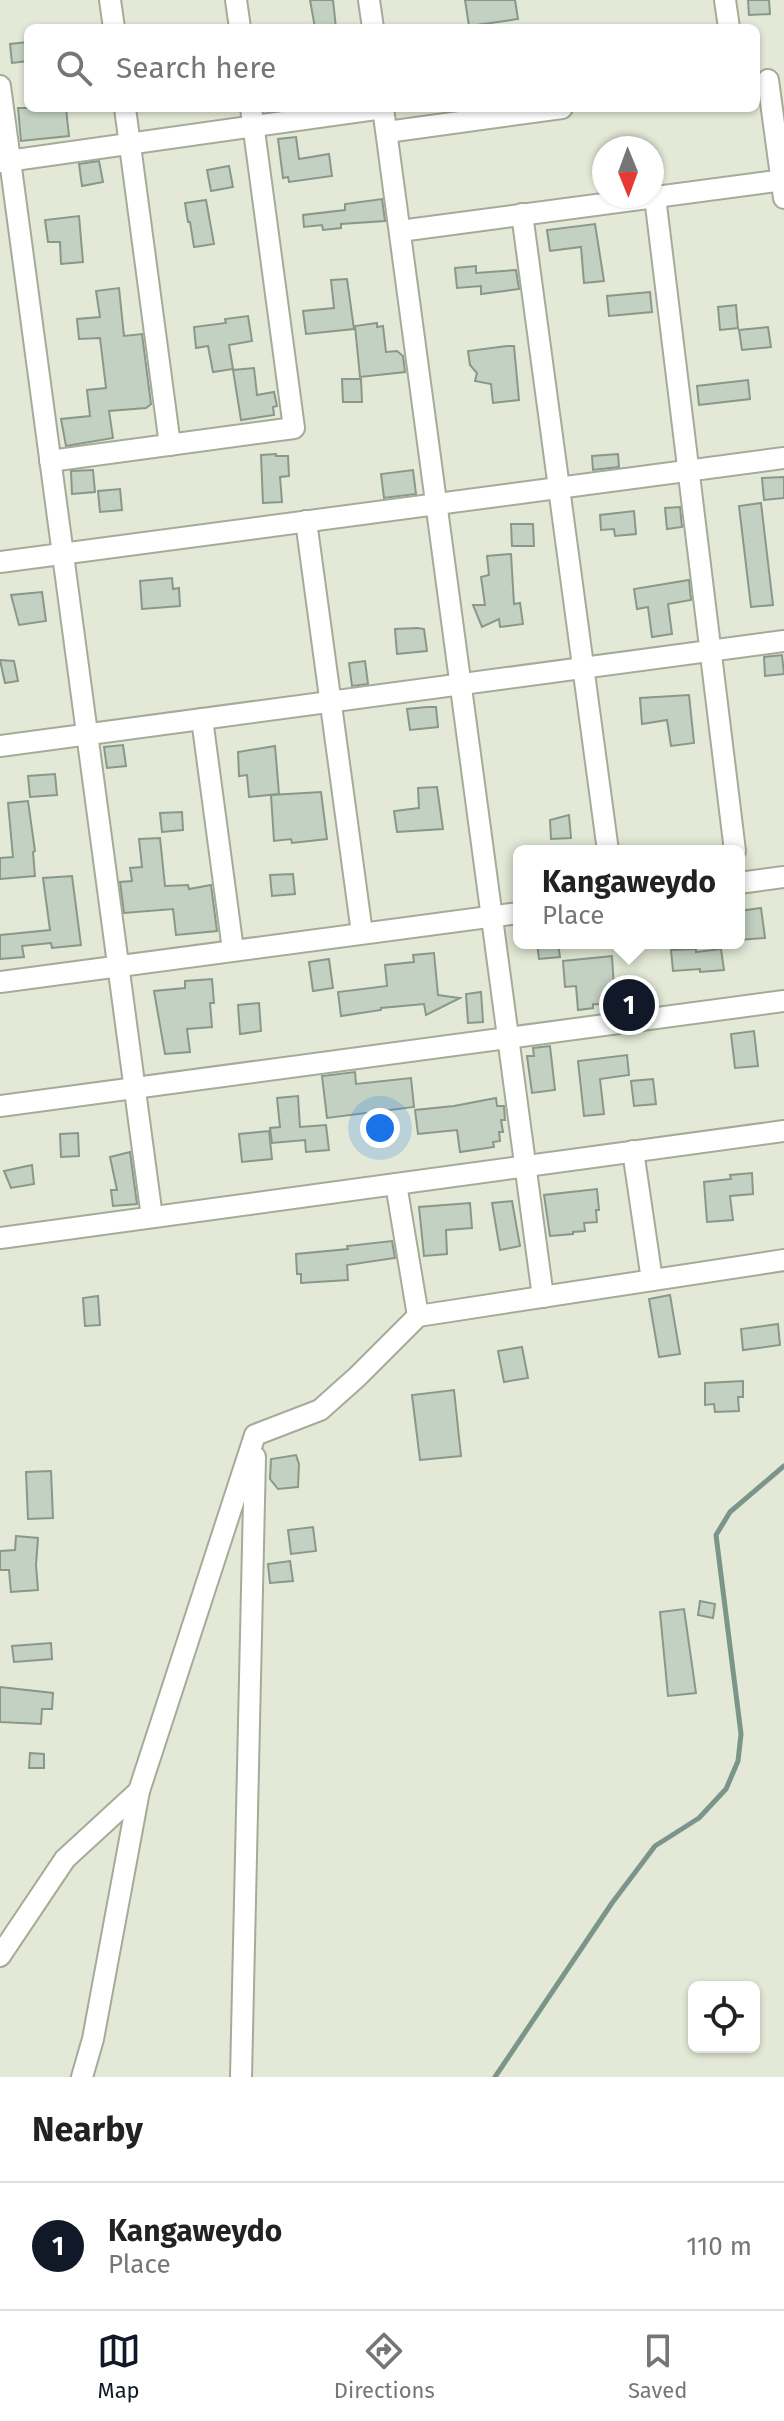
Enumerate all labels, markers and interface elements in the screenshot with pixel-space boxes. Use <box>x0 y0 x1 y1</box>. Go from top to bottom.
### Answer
search box <box>24 24 760 112</box>
icon: search <box>52 46 96 90</box>
text: Search here <box>116 50 276 86</box>
north arrow <box>592 136 664 208</box>
popup <box>513 845 745 949</box>
text: Kangaweydo <box>542 864 716 900</box>
text: Place <box>542 900 604 931</box>
pin: 1 <box>603 975 655 1035</box>
your location <box>360 1108 400 1148</box>
map controls <box>688 1981 760 2053</box>
button: locate <box>688 1981 760 2053</box>
text: Nearby <box>32 2109 143 2150</box>
text: Kangaweydo <box>108 2213 282 2249</box>
text: 1 <box>52 2231 64 2262</box>
text: 110 m <box>686 2231 752 2262</box>
text: Place <box>108 2249 171 2280</box>
tab: Map <box>97 2329 141 2404</box>
tab: Directions <box>334 2329 435 2404</box>
tab: Saved <box>628 2329 687 2404</box>

